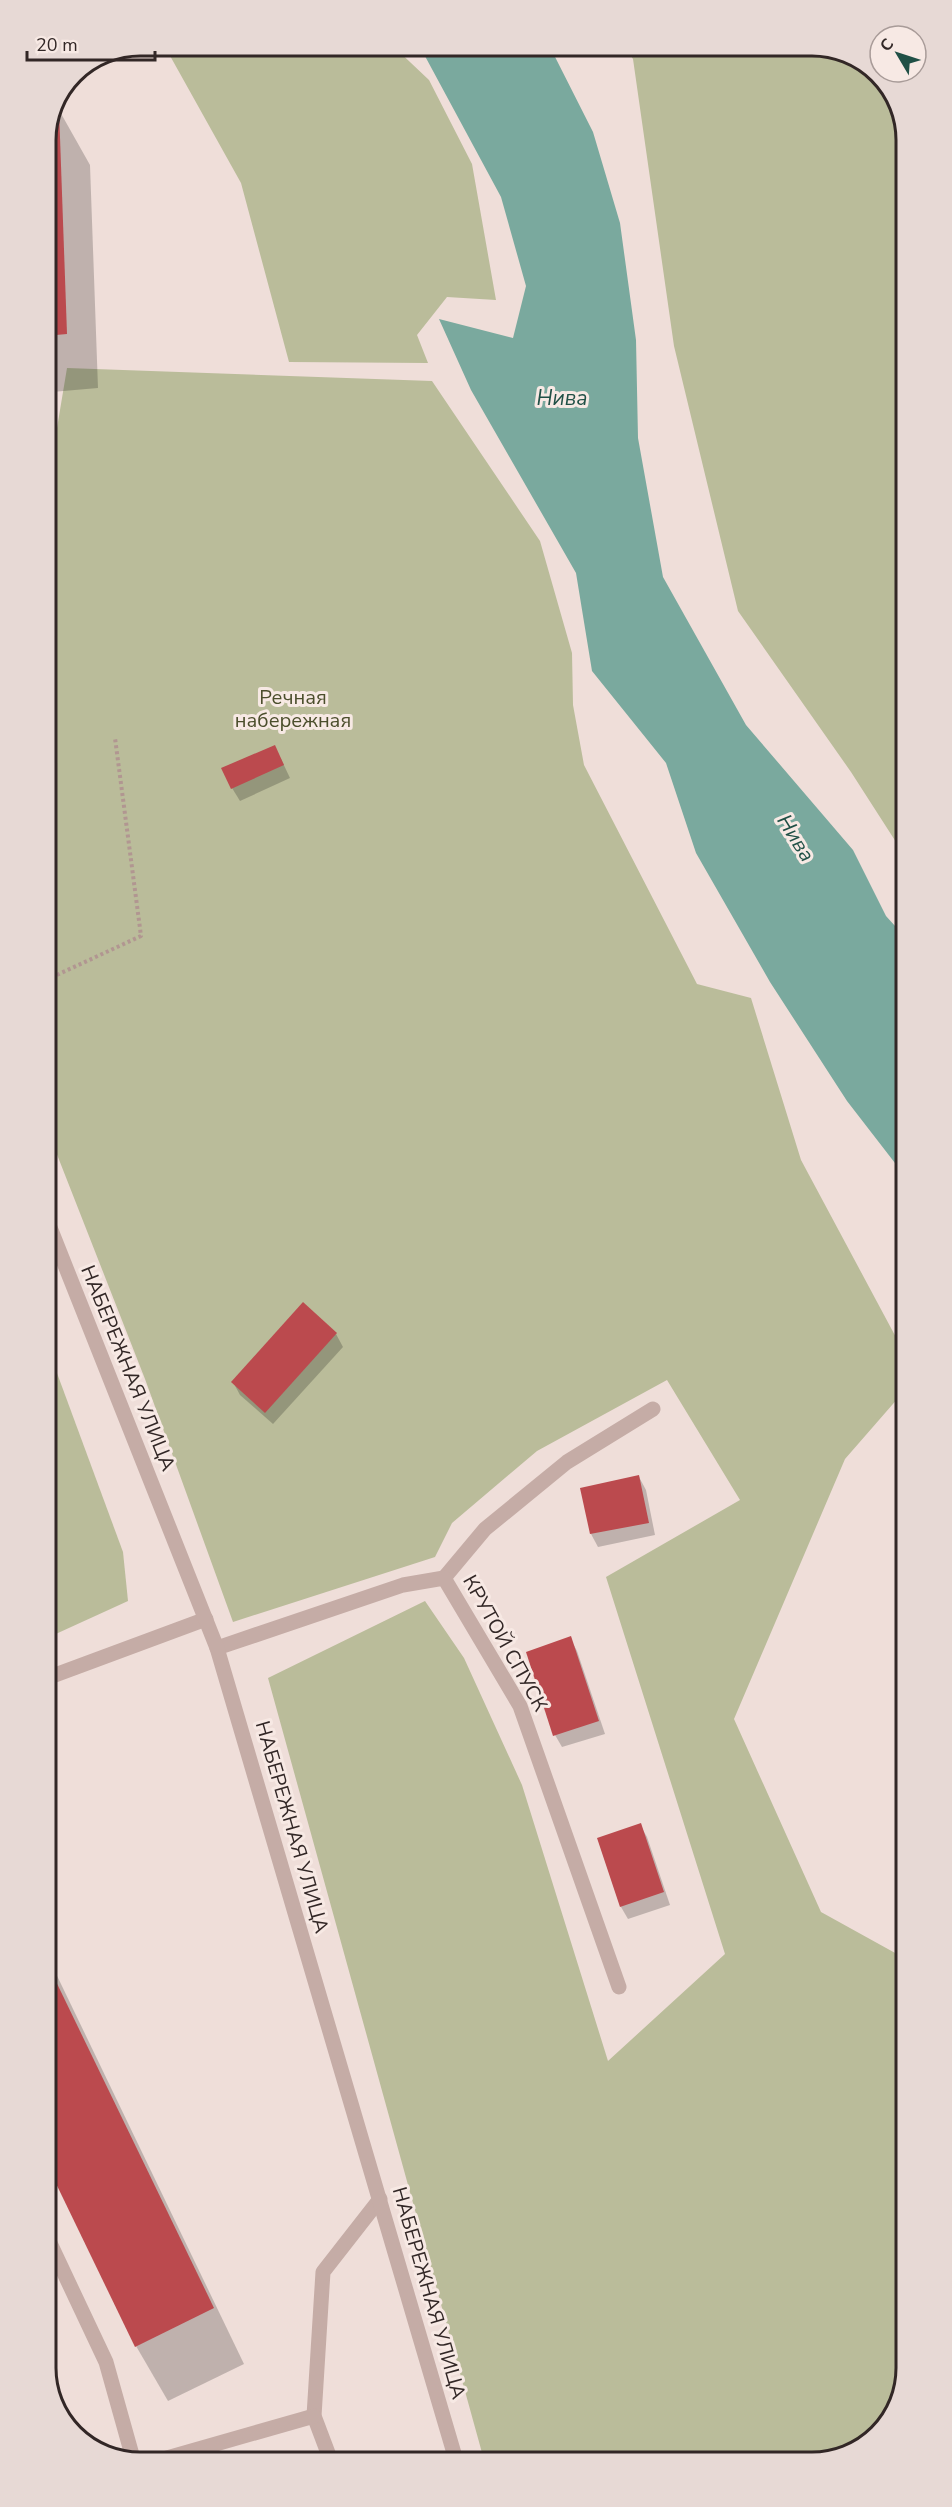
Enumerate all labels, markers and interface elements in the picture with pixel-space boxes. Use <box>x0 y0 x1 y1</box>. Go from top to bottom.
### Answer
scale bar <box>27 24 154 62</box>
north arrow <box>868 24 928 84</box>
text: 20 m <box>36 33 78 57</box>
text: С <box>875 34 899 56</box>
water label: Нива <box>536 384 588 412</box>
park label: Речная набережная <box>235 684 351 734</box>
water label: Нива <box>771 809 821 867</box>
street label: НАБЕРЕЖНАЯ УЛИЦА <box>74 1261 182 1475</box>
street label: КРУТОЙ СПУСК <box>456 1570 554 1716</box>
street label: НАБЕРЕЖНАЯ УЛИЦА <box>249 1718 335 1937</box>
street label: НАБЕРЕЖНАЯ УЛИЦА <box>386 2184 472 2403</box>

